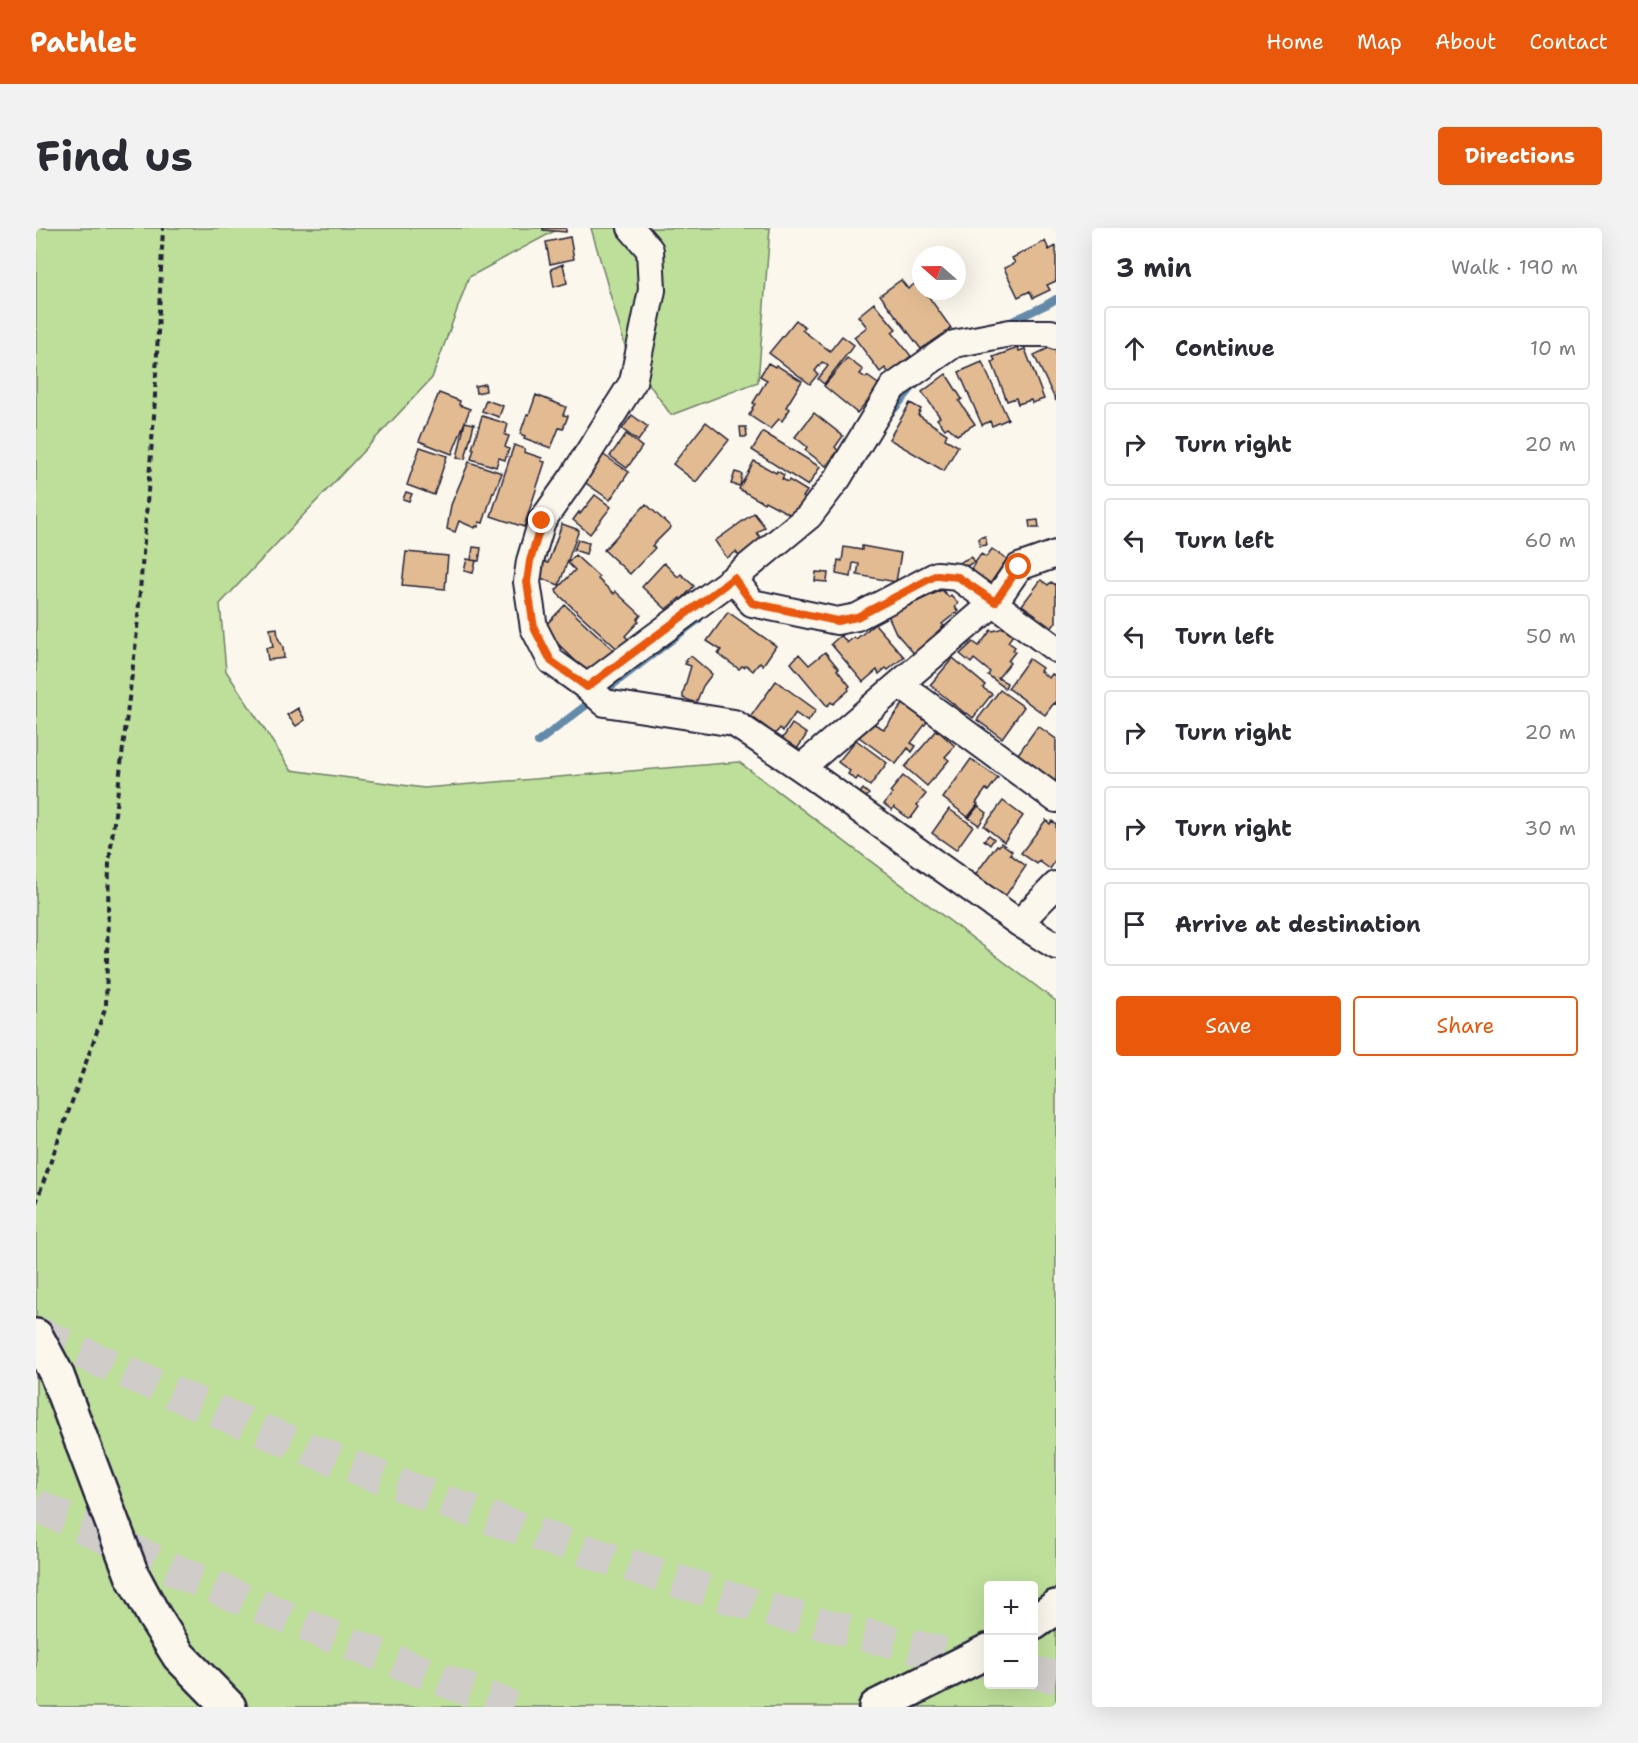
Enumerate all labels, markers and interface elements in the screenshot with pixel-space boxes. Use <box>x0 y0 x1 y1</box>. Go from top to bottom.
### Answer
text: Pathlet <box>30 23 137 61</box>
text: Home <box>1266 28 1324 56</box>
text: Map <box>1357 28 1402 56</box>
text: About <box>1435 28 1496 56</box>
text: Contact <box>1529 28 1608 56</box>
button: Directions <box>1438 127 1602 185</box>
text: Find us <box>36 128 193 184</box>
north arrow <box>912 246 966 300</box>
text: 3 min <box>1116 250 1192 285</box>
text: Walk · 190 m <box>1451 254 1578 280</box>
icon: ahead <box>1118 332 1151 365</box>
text: Continue <box>1175 334 1275 363</box>
text: 10 m <box>1530 335 1576 361</box>
icon: right <box>1118 428 1151 461</box>
text: Turn right <box>1175 430 1292 459</box>
text: 20 m <box>1525 431 1576 457</box>
route end <box>528 507 554 533</box>
icon: left <box>1118 524 1151 557</box>
text: Turn left <box>1175 526 1274 555</box>
text: 60 m <box>1524 527 1576 553</box>
route start <box>1005 553 1031 579</box>
icon: left <box>1118 620 1151 653</box>
text: Turn left <box>1175 622 1274 651</box>
text: 50 m <box>1526 623 1576 649</box>
icon: right <box>1118 716 1151 749</box>
text: Turn right <box>1175 718 1292 747</box>
text: 20 m <box>1525 719 1576 745</box>
icon: right <box>1118 812 1151 845</box>
text: Turn right <box>1175 814 1292 843</box>
text: 30 m <box>1524 815 1576 841</box>
icon: arrive <box>1118 908 1151 941</box>
text: Arrive at destination <box>1175 910 1421 939</box>
button: Save <box>1116 996 1341 1056</box>
button: Share <box>1353 996 1578 1056</box>
map controls <box>984 1581 1038 1689</box>
button: + <box>984 1581 1038 1635</box>
button: − <box>984 1635 1038 1689</box>

